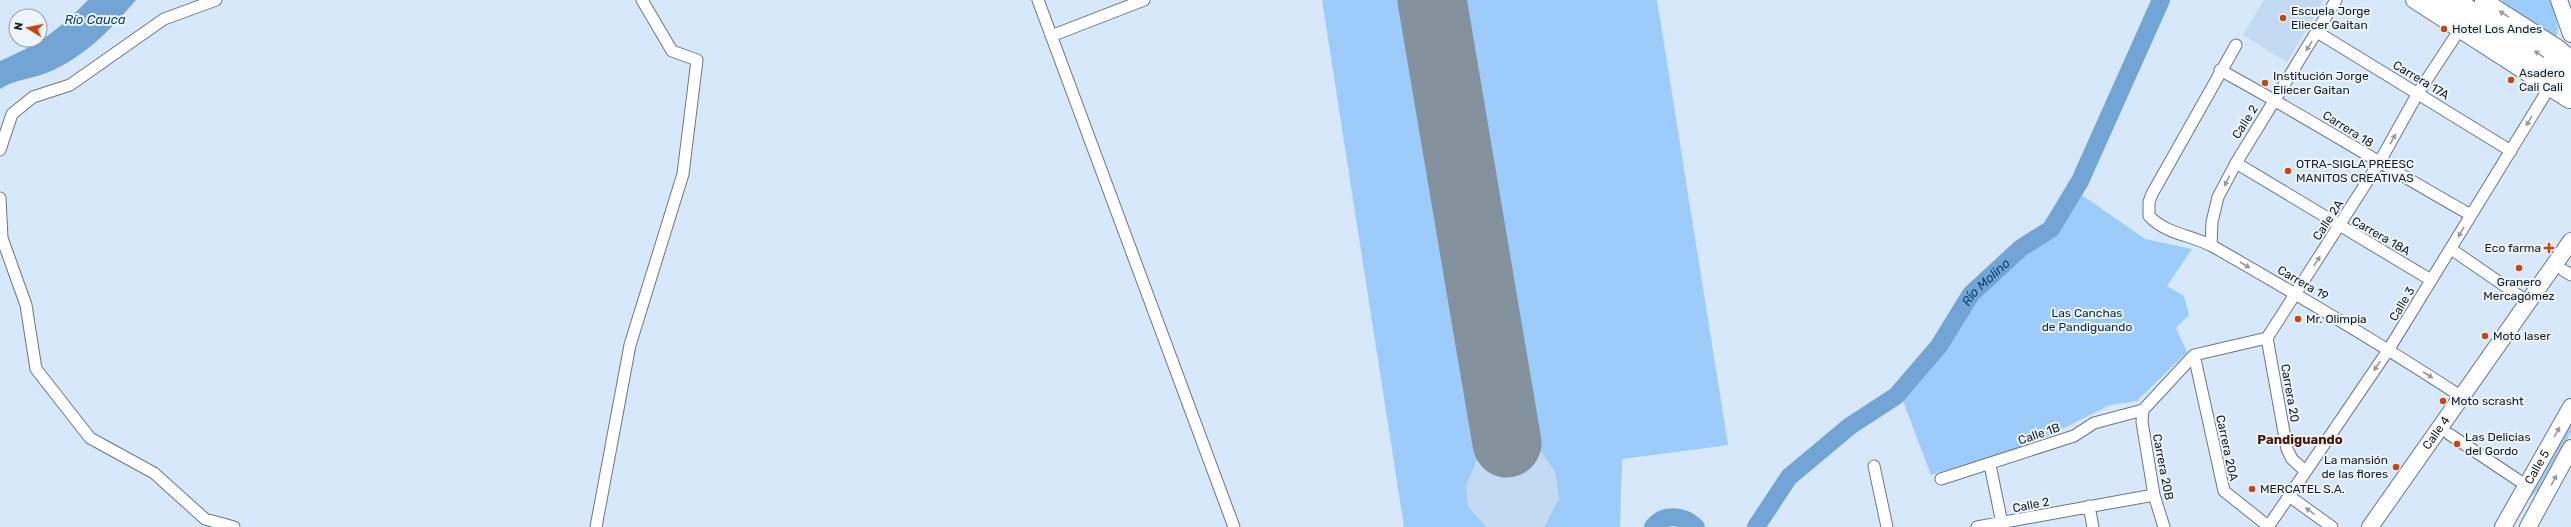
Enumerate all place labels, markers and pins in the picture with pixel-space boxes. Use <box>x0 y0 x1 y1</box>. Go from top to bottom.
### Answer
place label: Escuela Jorge Eliecer Gaitan <box>2291 4 2371 32</box>
marker: Escuela Jorge Eliecer Gaitan <box>2278 13 2288 23</box>
place label: Hotel Los Andes <box>2452 22 2542 36</box>
marker: Hotel Los Andes <box>2439 24 2449 34</box>
place label: Asadero Cali Cali <box>2519 66 2565 94</box>
place label: Institución Jorge Eliecer Gaitan <box>2273 69 2369 97</box>
marker: Asadero Cali Cali <box>2506 75 2516 85</box>
marker: Institución Jorge Eliecer Gaitan <box>2260 78 2270 88</box>
place label: OTRA-SIGLA PREESC MANITOS CREATIVAS <box>2296 157 2414 185</box>
marker: OTRA-SIGLA PREESC MANITOS CREATIVAS <box>2283 166 2293 176</box>
place label: Eco farma <box>2485 241 2541 255</box>
marker: Eco farma <box>2544 243 2554 253</box>
marker: Granero Mercagómez <box>2514 263 2524 273</box>
place label: Granero Mercagómez <box>2483 275 2555 303</box>
place label: Mr. Olimpia <box>2306 312 2367 326</box>
marker: Mr. Olimpia <box>2293 314 2303 324</box>
place label: Moto laser <box>2493 329 2551 343</box>
marker: Moto laser <box>2480 331 2490 341</box>
place label: Moto scrasht <box>2451 394 2524 408</box>
marker: Moto scrasht <box>2438 396 2448 406</box>
place label: Las Delicias del Gordo <box>2465 430 2531 458</box>
marker: Las Delicias del Gordo <box>2452 439 2462 449</box>
place label: La mansión de las flores <box>2321 453 2388 481</box>
marker: La mansión de las flores <box>2391 462 2401 472</box>
place label: MERCATEL S.A. <box>2260 482 2345 496</box>
marker: MERCATEL S.A. <box>2247 484 2257 494</box>

